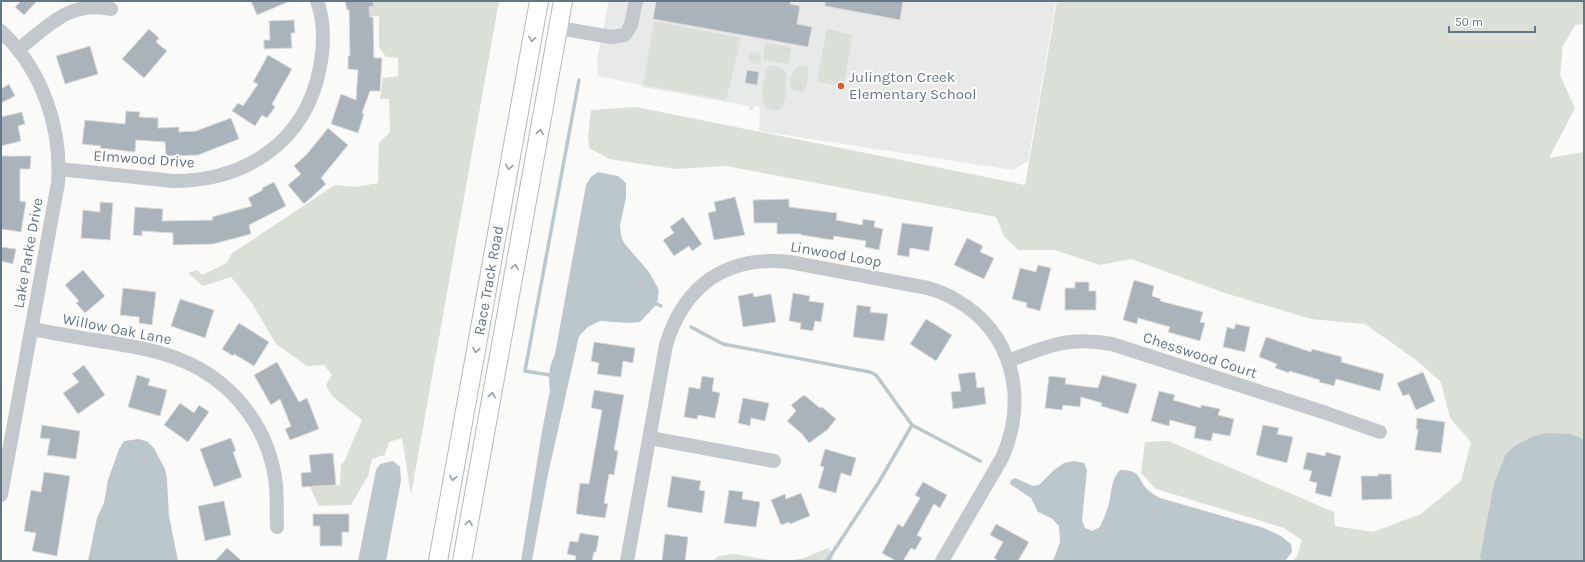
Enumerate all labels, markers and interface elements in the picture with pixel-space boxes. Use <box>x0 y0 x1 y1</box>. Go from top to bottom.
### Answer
scale bar <box>1449 8 1535 34</box>
text: 50 m <box>1455 15 1483 29</box>
one-way arrow <box>529 36 537 42</box>
place label: Julington Creek Elementary School <box>849 68 976 103</box>
marker: Julington Creek Elementary School <box>836 81 846 91</box>
one-way arrow <box>535 128 543 135</box>
street label: Elmwood Drive <box>93 146 195 172</box>
one-way arrow <box>505 164 514 170</box>
street label: Lake Parke Drive <box>9 196 47 310</box>
street label: Race Track Road <box>470 224 507 337</box>
street label: Linwood Loop <box>789 237 883 271</box>
one-way arrow <box>510 264 519 270</box>
street label: Willow Oak Lane <box>61 310 173 348</box>
street label: Chesswood Court <box>1141 328 1260 382</box>
one-way arrow <box>472 347 481 353</box>
one-way arrow <box>487 392 496 398</box>
one-way arrow <box>449 475 457 481</box>
one-way arrow <box>464 520 472 526</box>

